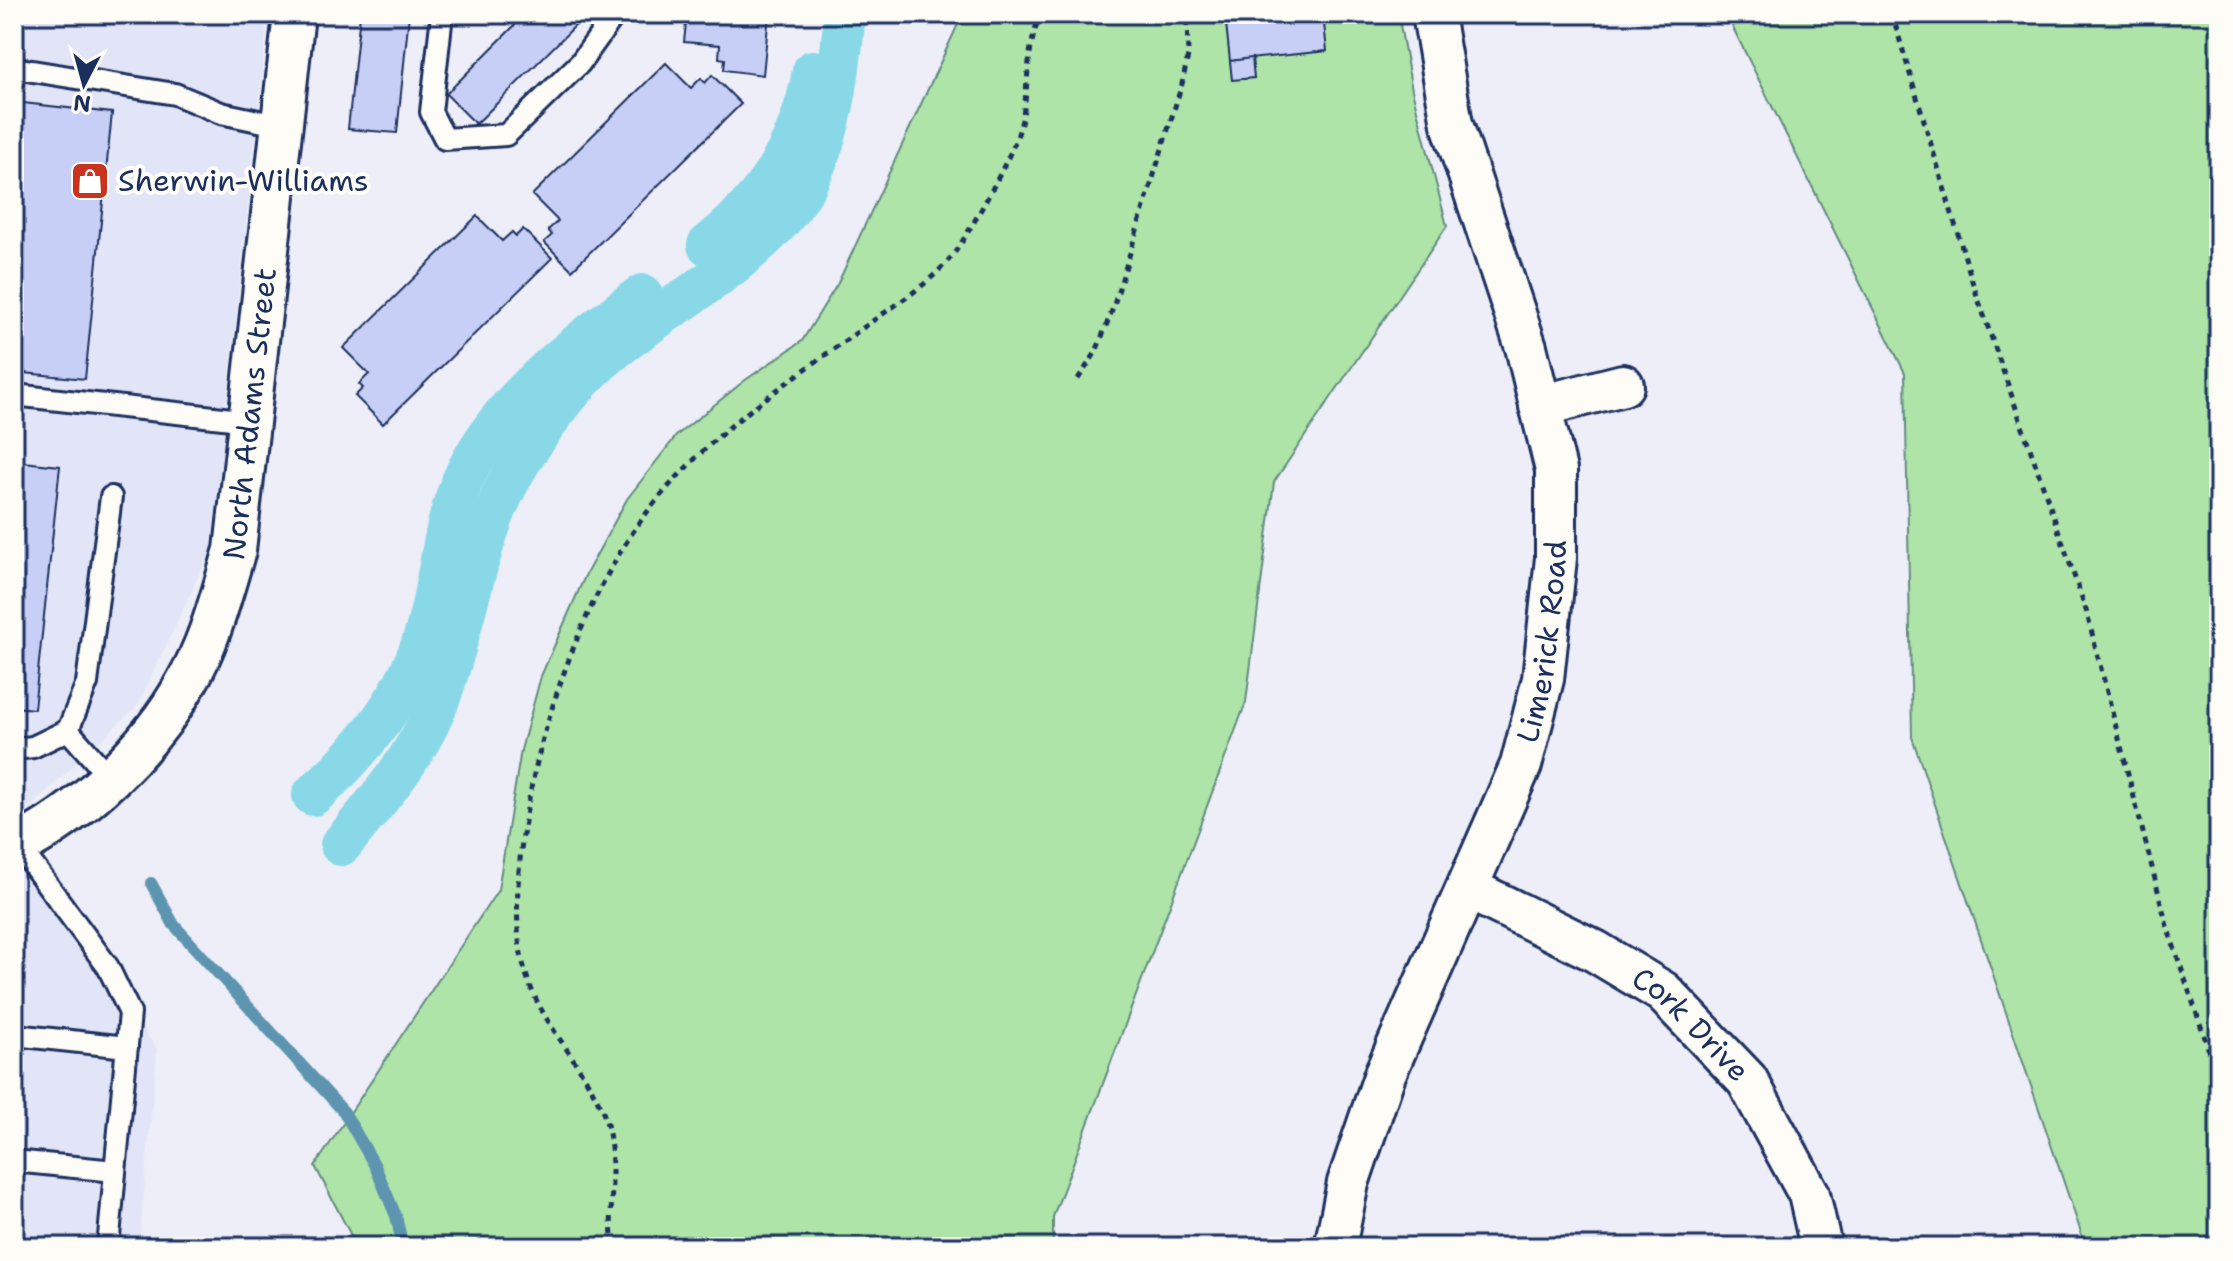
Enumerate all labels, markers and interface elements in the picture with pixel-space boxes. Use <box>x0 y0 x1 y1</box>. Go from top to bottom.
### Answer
north arrow <box>44 44 124 124</box>
text: N <box>72 88 92 119</box>
shop icon: Sherwin-Williams <box>69 160 111 202</box>
place label: Sherwin-Williams <box>118 160 369 201</box>
street label: North Adams Street <box>213 265 286 562</box>
street label: Limerick Road <box>1507 540 1576 747</box>
street label: Cork Drive <box>1625 957 1759 1090</box>

